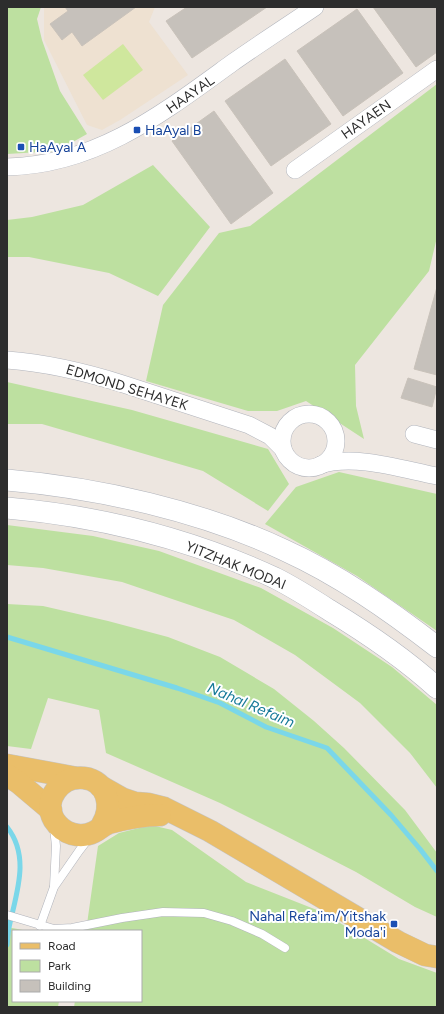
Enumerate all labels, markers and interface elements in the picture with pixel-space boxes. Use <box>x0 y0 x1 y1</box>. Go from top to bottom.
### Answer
street label: HAAYAL <box>163 71 218 117</box>
street label: HAYAEN <box>338 96 394 143</box>
place label: HaAyal B <box>145 122 201 139</box>
marker: HaAyal B <box>132 125 142 135</box>
place label: HaAyal A <box>29 139 87 156</box>
marker: HaAyal A <box>16 142 26 152</box>
street label: EDMOND SEHAYEK <box>64 361 190 414</box>
street label: YITZHAK MODAI <box>183 538 288 593</box>
water label: Nahal Refaim <box>205 679 297 731</box>
place label: Nahal Refa'im/Yitshak Moda'i <box>249 908 386 941</box>
marker: Nahal Refa'im/Yitshak Moda'i <box>389 919 399 929</box>
legend <box>12 930 142 1002</box>
text: Road <box>48 939 76 953</box>
text: Park <box>48 959 71 973</box>
text: Building <box>48 979 91 993</box>

